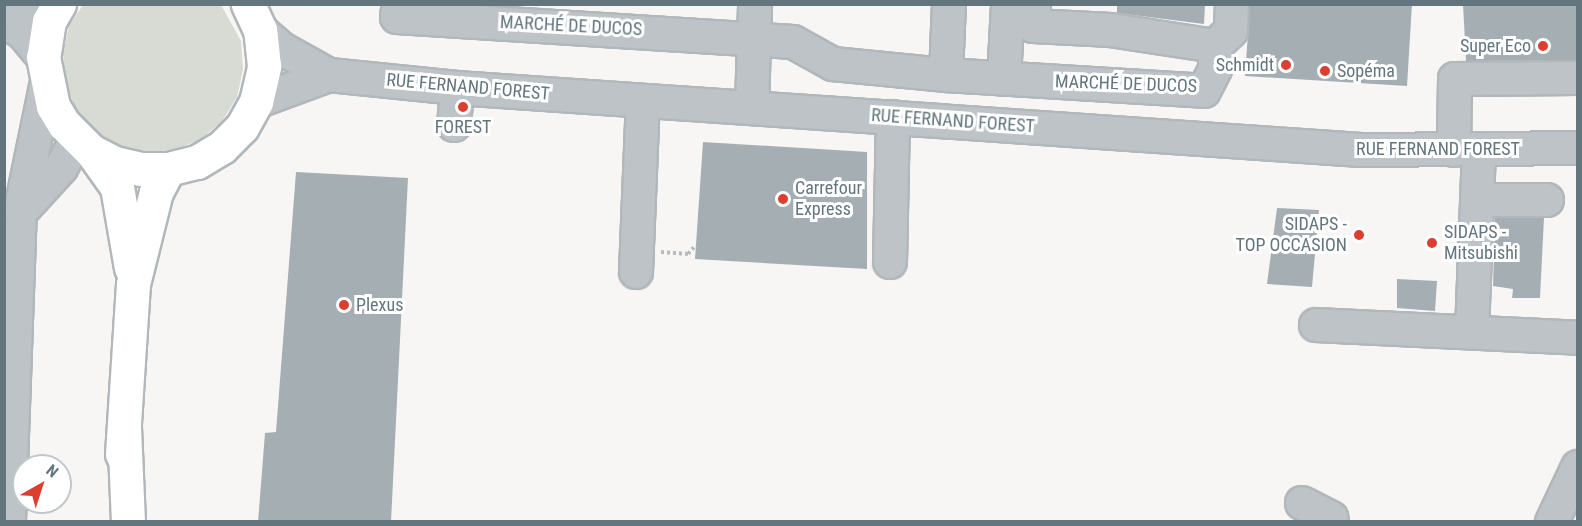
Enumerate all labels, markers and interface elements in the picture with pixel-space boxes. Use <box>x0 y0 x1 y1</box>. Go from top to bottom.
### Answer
street label: MARCHÉ DE DUCOS <box>499 11 643 41</box>
place label: Super Eco <box>1460 35 1531 57</box>
marker: Super Eco <box>1536 39 1550 53</box>
place label: Schmidt <box>1216 54 1274 76</box>
marker: Schmidt <box>1279 58 1293 72</box>
place label: Sopéma <box>1337 60 1395 82</box>
marker: Sopéma <box>1318 64 1332 78</box>
street label: RUE FERNAND FOREST <box>385 69 551 105</box>
street label: MARCHÉ DE DUCOS <box>1055 71 1197 97</box>
marker: FOREST <box>456 100 470 114</box>
street label: RUE FERNAND FOREST <box>871 105 1035 137</box>
place label: FOREST <box>435 116 491 138</box>
street label: RUE FERNAND FOREST <box>1356 138 1520 160</box>
place label: Carrefour Express <box>795 178 862 220</box>
marker: Carrefour Express <box>776 192 790 206</box>
place label: SIDAPS - TOP OCCASION <box>1236 214 1347 256</box>
place label: SIDAPS - Mitsubishi <box>1444 222 1518 264</box>
marker: SIDAPS - TOP OCCASION <box>1352 228 1366 242</box>
marker: SIDAPS - Mitsubishi <box>1425 236 1439 250</box>
place label: Plexus <box>356 294 403 316</box>
marker: Plexus <box>337 298 351 312</box>
north arrow <box>12 454 72 514</box>
text: N <box>43 461 62 482</box>

